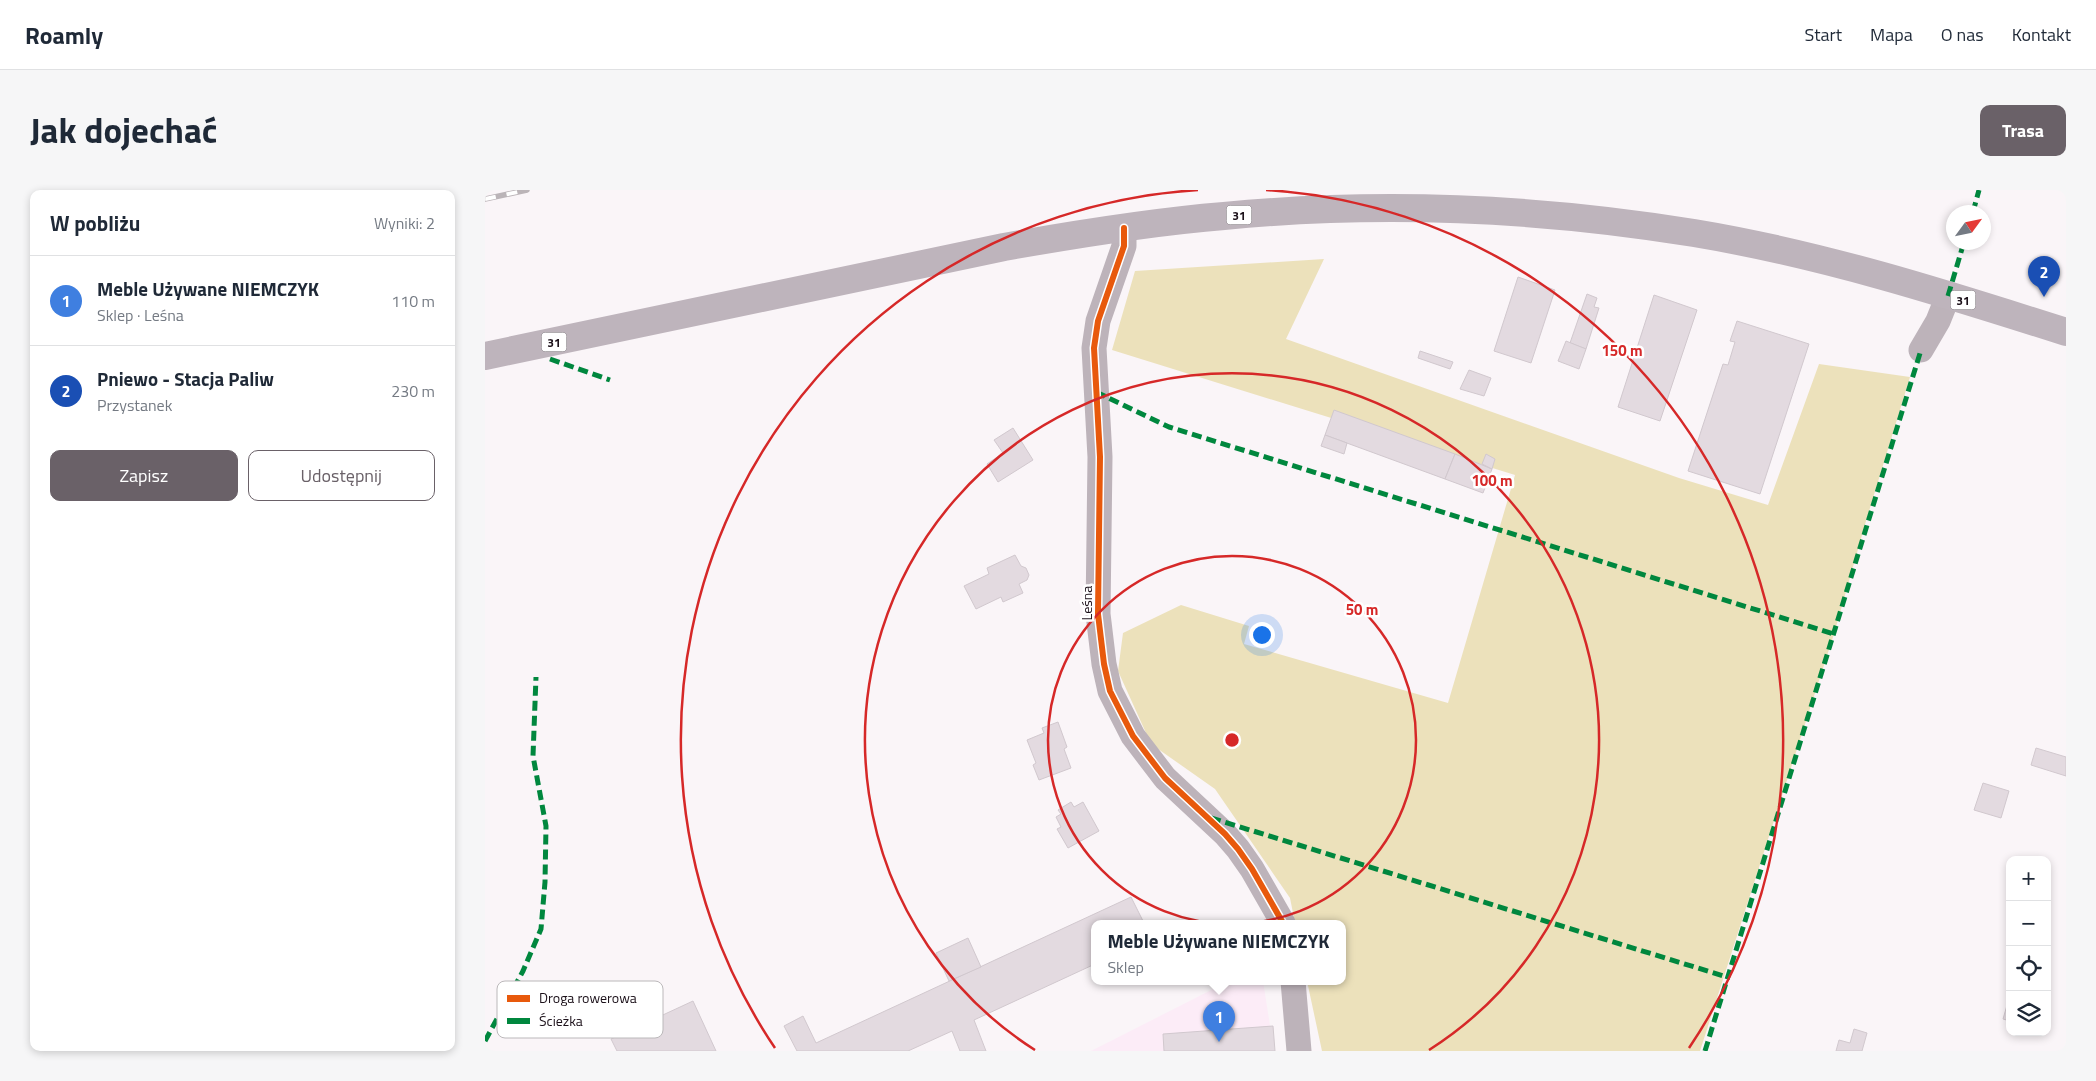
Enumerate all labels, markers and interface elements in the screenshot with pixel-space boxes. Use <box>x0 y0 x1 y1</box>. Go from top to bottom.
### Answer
text: Roamly <box>25 17 103 53</box>
text: Start <box>1805 21 1842 48</box>
text: Mapa <box>1870 21 1913 48</box>
text: O nas <box>1941 21 1984 48</box>
text: Kontakt <box>2012 21 2071 48</box>
text: Jak dojechać <box>30 103 217 157</box>
button: Trasa <box>1980 105 2066 156</box>
north arrow <box>1946 205 1991 250</box>
road number: 31 <box>1227 206 1251 224</box>
text: W pobliżu <box>50 207 140 239</box>
text: Wyniki: 2 <box>374 211 435 235</box>
pin: 2 <box>2028 256 2060 297</box>
text: Meble Używane NIEMCZYK <box>97 274 319 303</box>
text: 1 <box>62 289 70 313</box>
text: 110 m <box>391 289 435 313</box>
road number: 31 <box>1951 290 1975 310</box>
text: Sklep · Leśna <box>97 303 184 327</box>
road number: 31 <box>541 332 567 352</box>
text: 150 m <box>1601 339 1643 362</box>
text: Pniewo - Stacja Paliw <box>97 364 274 393</box>
text: 2 <box>62 379 70 403</box>
text: 230 m <box>391 379 435 403</box>
text: Przystanek <box>97 393 172 417</box>
button: Zapisz <box>50 450 238 501</box>
button: Udostępnij <box>248 450 435 501</box>
text: 100 m <box>1471 469 1513 492</box>
street label: Leśna <box>1076 586 1097 620</box>
text: 50 m <box>1346 598 1378 621</box>
your location <box>1249 622 1275 648</box>
centre of rings <box>1223 731 1241 749</box>
map controls <box>2006 856 2051 1036</box>
button: + <box>2006 856 2051 901</box>
button: − <box>2006 901 2051 946</box>
popup <box>1091 920 1346 985</box>
text: Meble Używane NIEMCZYK <box>1107 926 1330 955</box>
button: locate <box>2006 946 2051 991</box>
text: Sklep <box>1107 955 1144 979</box>
legend <box>497 981 663 1038</box>
text: Droga rowerowa <box>539 987 637 1008</box>
button: layers <box>2006 991 2051 1036</box>
pin: 1 <box>1203 1001 1235 1042</box>
text: Ścieżka <box>539 1010 583 1031</box>

